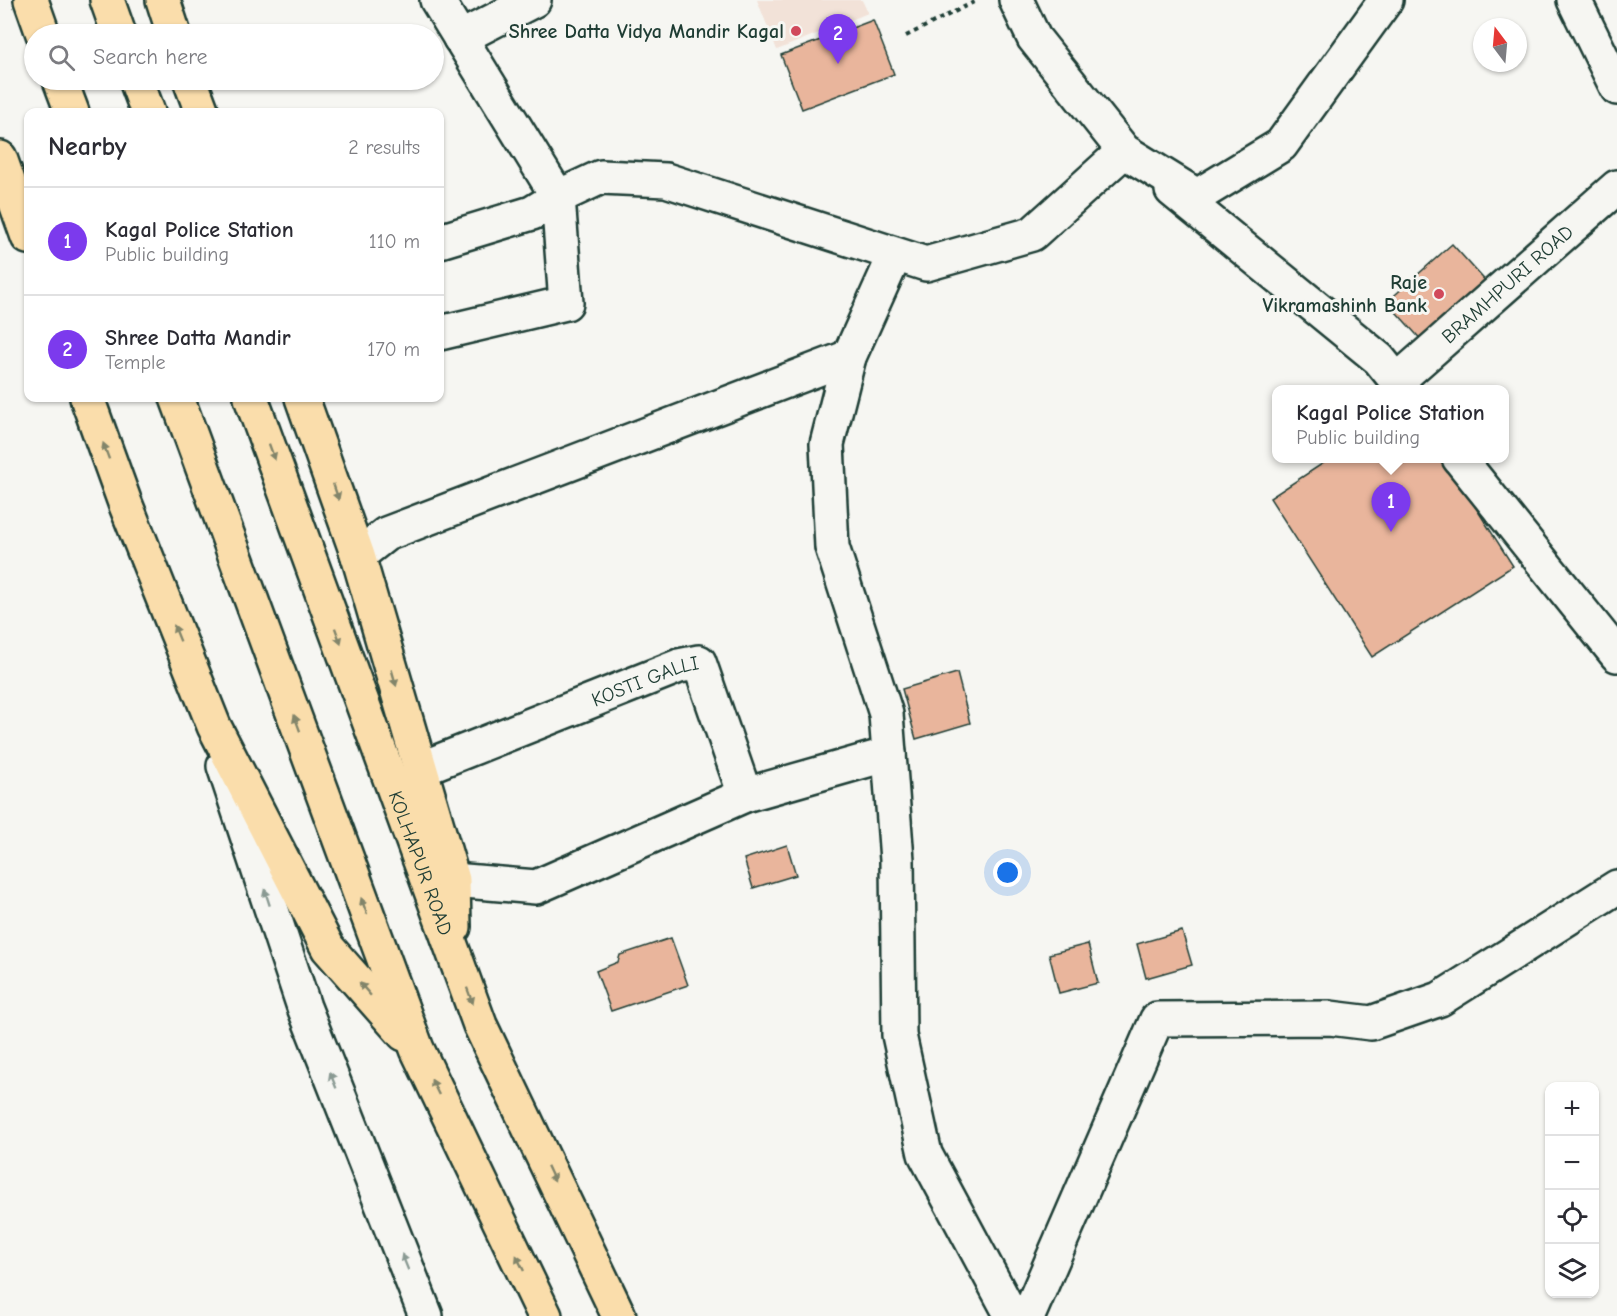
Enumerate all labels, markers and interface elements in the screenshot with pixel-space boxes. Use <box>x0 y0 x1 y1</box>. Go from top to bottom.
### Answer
pin: 2 <box>818 14 858 64</box>
north arrow <box>1473 18 1527 72</box>
place label: Shree Datta Vidya Mandir Kagal <box>509 20 784 43</box>
search box <box>24 24 444 90</box>
marker: Shree Datta Vidya Mandir Kagal <box>789 24 803 38</box>
icon: search <box>45 41 78 74</box>
text: Search here <box>93 44 208 70</box>
text: Nearby <box>48 132 127 162</box>
text: 2 results <box>348 136 420 159</box>
text: Kagal Police Station <box>105 217 294 243</box>
street label: BRAMHPURI ROAD <box>1437 220 1578 348</box>
text: 1 <box>64 230 71 253</box>
text: 110 m <box>369 230 420 253</box>
text: Public building <box>105 243 229 266</box>
place label: Raje Vikramashinh Bank <box>1263 271 1427 317</box>
marker: Raje Vikramashinh Bank <box>1432 287 1446 301</box>
text: Shree Datta Mandir <box>105 325 291 351</box>
text: 2 <box>63 338 72 361</box>
text: 170 m <box>367 338 420 361</box>
text: Temple <box>105 351 165 374</box>
popup <box>1272 385 1509 463</box>
text: Kagal Police Station <box>1296 400 1485 426</box>
text: Public building <box>1296 426 1420 449</box>
one-way arrow <box>101 442 110 460</box>
one-way arrow <box>267 444 277 462</box>
pin: 1 <box>1372 482 1410 532</box>
one-way arrow <box>331 483 341 501</box>
one-way arrow <box>172 624 181 642</box>
one-way arrow <box>334 627 344 645</box>
street label: KOSTI GALLI <box>588 651 701 712</box>
one-way arrow <box>390 669 399 687</box>
one-way arrow <box>292 714 301 732</box>
street label: KOLHAPUR ROAD <box>383 788 457 938</box>
your location <box>993 858 1022 887</box>
one-way arrow <box>262 888 271 906</box>
one-way arrow <box>359 897 369 915</box>
one-way arrow <box>359 982 372 997</box>
one-way arrow <box>465 988 475 1006</box>
one-way arrow <box>328 1071 338 1089</box>
one-way arrow <box>431 1079 440 1096</box>
map controls <box>1545 1082 1599 1298</box>
button: + <box>1545 1082 1599 1136</box>
button: − <box>1545 1136 1599 1190</box>
one-way arrow <box>546 1165 556 1182</box>
button: locate <box>1545 1190 1599 1244</box>
button: layers <box>1545 1244 1599 1298</box>
one-way arrow <box>400 1252 410 1270</box>
one-way arrow <box>515 1255 524 1272</box>

